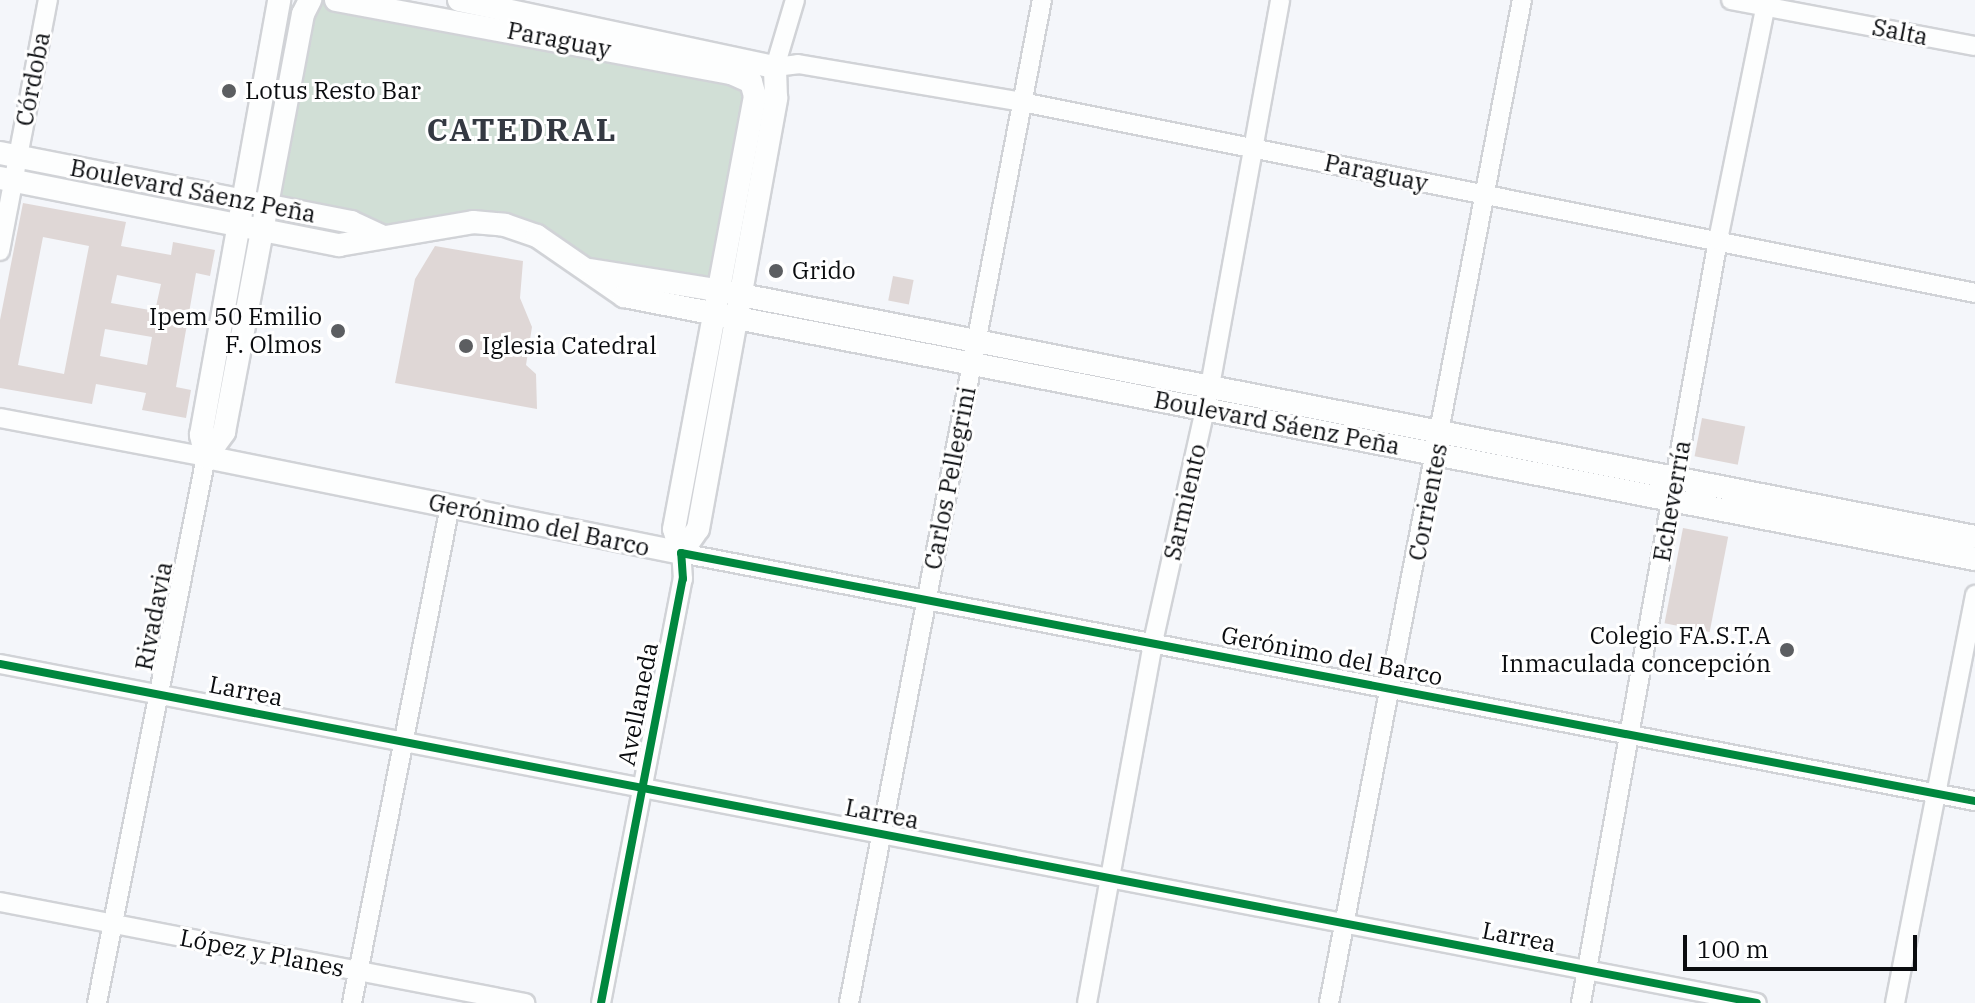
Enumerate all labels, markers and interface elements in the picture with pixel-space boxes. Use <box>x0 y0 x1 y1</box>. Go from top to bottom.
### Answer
street label: Salta <box>1870 13 1930 51</box>
street label: Paraguay <box>505 16 613 64</box>
street label: Córdoba <box>10 29 56 129</box>
place label: Lotus Resto Bar <box>245 77 421 105</box>
marker: Lotus Resto Bar <box>220 82 238 100</box>
district label: CATEDRAL <box>426 110 618 148</box>
street label: Paraguay <box>1322 148 1430 198</box>
street label: Boulevard Sáenz Peña <box>68 153 318 229</box>
place label: Grido <box>792 257 856 285</box>
marker: Grido <box>767 262 785 280</box>
place label: Ipem 50 Emilio F. Olmos <box>149 303 322 359</box>
marker: Ipem 50 Emilio F. Olmos <box>329 322 347 340</box>
place label: Iglesia Catedral <box>482 332 657 360</box>
marker: Iglesia Catedral <box>457 337 475 355</box>
street label: Carlos Pellegrini <box>918 384 982 572</box>
street label: Boulevard Sáenz Peña <box>1152 385 1402 461</box>
street label: Echeverría <box>1647 438 1697 564</box>
street label: Sarmiento <box>1158 441 1212 563</box>
street label: Corrientes <box>1403 441 1453 563</box>
street label: Gerónimo del Barco <box>426 488 652 562</box>
street label: Rivadavia <box>129 559 179 673</box>
street label: Gerónimo del Barco <box>1219 620 1445 692</box>
place label: Colegio FA.S.T.A Inmaculada concepción <box>1501 622 1771 678</box>
street label: Avellaneda <box>612 640 664 768</box>
marker: Colegio FA.S.T.A Inmaculada concepción <box>1778 641 1796 659</box>
street label: Larrea <box>207 670 285 712</box>
street label: Larrea <box>843 793 921 835</box>
street label: Larrea <box>1480 916 1558 958</box>
scale bar <box>1687 919 1921 969</box>
street label: López y Planes <box>177 923 347 983</box>
text: 100 m <box>1697 933 1769 965</box>

